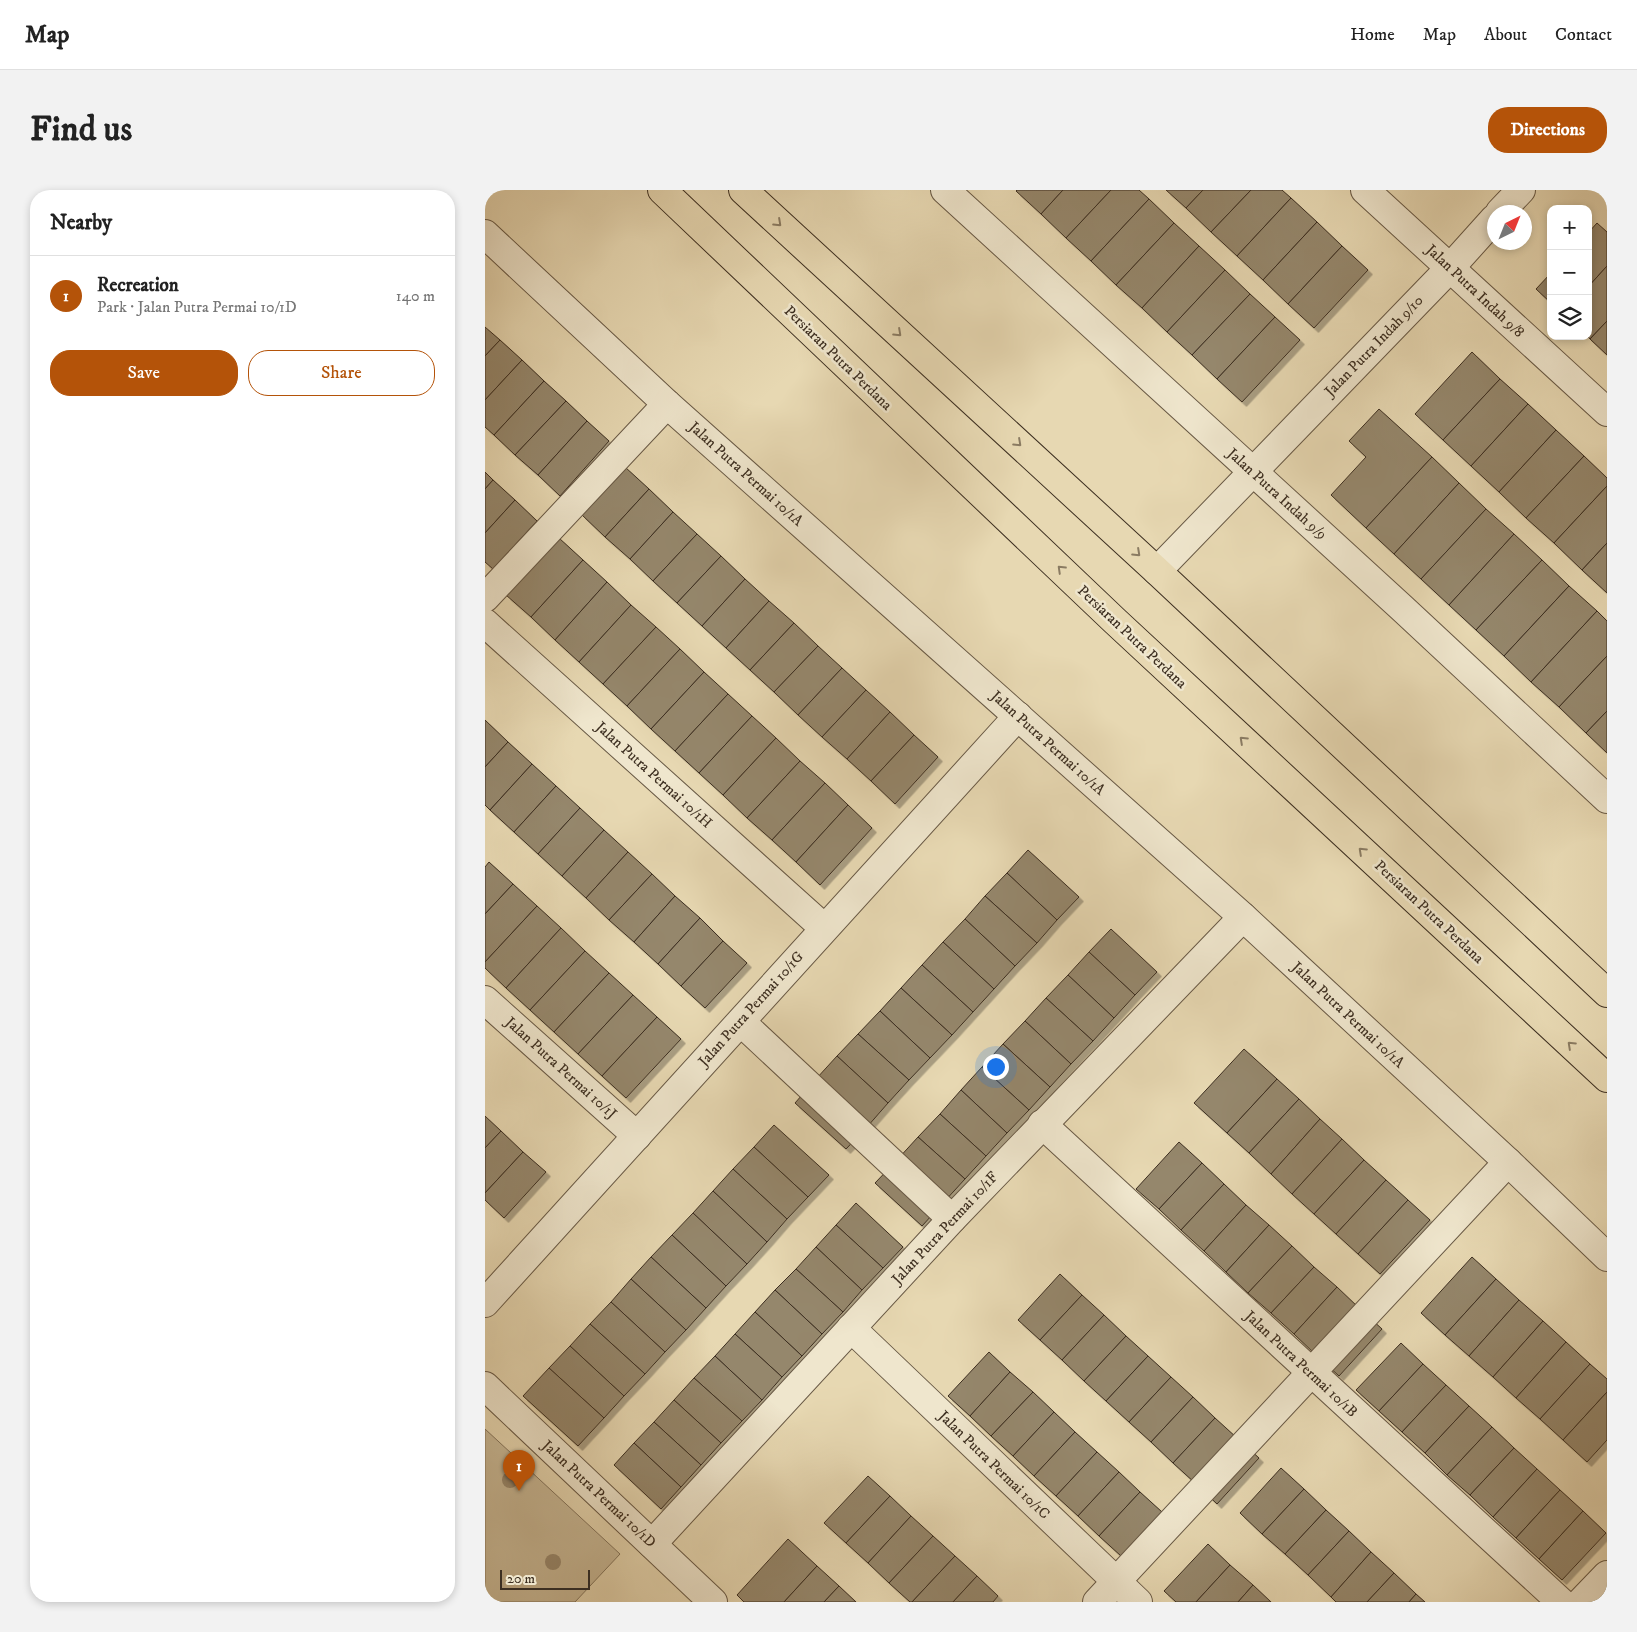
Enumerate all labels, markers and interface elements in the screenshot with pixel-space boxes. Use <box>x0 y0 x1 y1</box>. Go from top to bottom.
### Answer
text: Map <box>25 20 69 50</box>
text: Home <box>1350 24 1395 46</box>
text: Map <box>1423 24 1456 46</box>
text: About <box>1484 24 1527 46</box>
text: Contact <box>1555 24 1612 46</box>
button: Directions <box>1488 107 1607 153</box>
text: Find us <box>30 108 132 152</box>
north arrow <box>1487 205 1532 250</box>
map controls <box>1547 205 1592 340</box>
button: + <box>1547 205 1592 250</box>
text: Nearby <box>50 210 112 236</box>
one-way arrow <box>773 217 782 226</box>
street label: Jalan Putra Indah 9/8 <box>1420 239 1528 342</box>
button: − <box>1547 250 1592 295</box>
text: Recreation <box>97 274 179 297</box>
text: 1 <box>63 286 69 306</box>
text: 140 m <box>396 286 435 306</box>
street label: Jalan Putra Indah 9/10 <box>1319 291 1427 402</box>
button: layers <box>1547 295 1592 340</box>
text: Park · Jalan Putra Permai 10/1D <box>97 297 297 317</box>
street label: Persiaran Putra Perdana <box>780 302 896 415</box>
one-way arrow <box>892 327 901 336</box>
button: Save <box>50 350 238 396</box>
button: Share <box>248 350 435 396</box>
street label: Jalan Putra Permai 10/1A <box>683 416 808 531</box>
one-way arrow <box>1012 437 1021 446</box>
street label: Jalan Putra Indah 9/9 <box>1222 443 1331 544</box>
one-way arrow <box>1132 547 1141 556</box>
one-way arrow <box>1057 566 1066 575</box>
street label: Persiaran Putra Perdana <box>1073 581 1191 693</box>
street label: Jalan Putra Permai 10/1A <box>985 685 1110 800</box>
street label: Jalan Putra Permai 10/1H <box>590 716 716 832</box>
one-way arrow <box>1240 737 1249 746</box>
one-way arrow <box>1359 848 1368 857</box>
street label: Persiaran Putra Perdana <box>1370 856 1488 968</box>
street label: Jalan Putra Permai 10/1G <box>693 947 808 1072</box>
street label: Jalan Putra Permai 10/1A <box>1286 956 1409 1073</box>
street label: Jalan Putra Permai 10/1J <box>500 1011 621 1123</box>
one-way arrow <box>1568 1042 1577 1051</box>
your location <box>983 1054 1009 1080</box>
street label: Jalan Putra Permai 10/1F <box>886 1168 1002 1290</box>
street label: Jalan Putra Permai 10/1B <box>1239 1305 1361 1421</box>
street label: Jalan Putra Permai 10/1C <box>933 1405 1054 1523</box>
street label: Jalan Putra Permai 10/1D <box>536 1435 660 1552</box>
pin: 1 <box>503 1450 535 1491</box>
scale bar <box>500 1567 590 1590</box>
text: 20 m <box>507 1570 535 1588</box>

